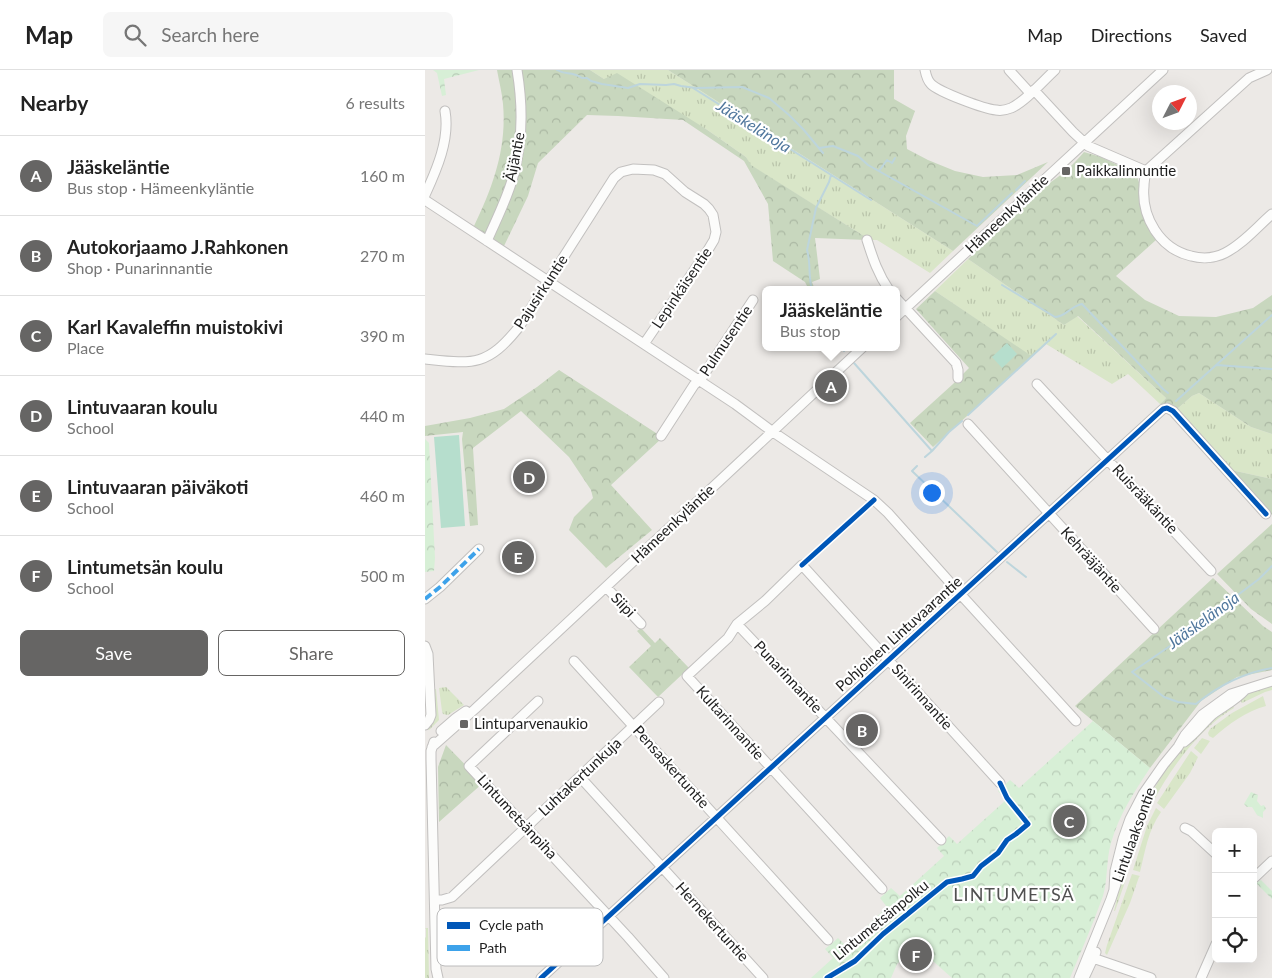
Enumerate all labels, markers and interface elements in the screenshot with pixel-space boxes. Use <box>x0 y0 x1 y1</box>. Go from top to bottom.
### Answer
search box <box>103 12 453 57</box>
text: Map <box>25 20 73 49</box>
icon: search <box>121 21 149 49</box>
text: Search here <box>161 23 259 46</box>
text: Map <box>1027 24 1063 46</box>
text: Directions <box>1091 24 1172 46</box>
text: Saved <box>1200 24 1247 46</box>
north arrow <box>1152 85 1197 130</box>
text: Nearby <box>20 90 88 115</box>
text: 6 results <box>345 93 405 112</box>
water label: Jääskelänoja <box>713 95 795 156</box>
street label: Äijäntie <box>500 130 528 183</box>
text: Jääskeläntie <box>67 155 170 178</box>
place label: Paikkalinnuntie <box>1076 161 1176 179</box>
marker: Paikkalinnuntie <box>1060 165 1072 177</box>
text: A <box>30 166 42 185</box>
text: 160 m <box>360 166 405 185</box>
street label: Hämeenkyläntie <box>961 170 1052 256</box>
text: Bus stop · Hämeenkyläntie <box>67 178 254 197</box>
text: Autokorjaamo J.Rahkonen <box>67 235 288 258</box>
street label: Lepinkäisentie <box>647 243 715 331</box>
text: B <box>31 246 41 265</box>
text: 270 m <box>360 246 405 265</box>
street label: Pajusirkuntie <box>509 251 571 332</box>
text: Shop · Punarinnantie <box>67 258 213 277</box>
popup <box>762 286 900 351</box>
text: Jääskeläntie <box>780 298 882 321</box>
street label: Pulmusentie <box>695 302 755 379</box>
text: Karl Kavaleffin muistokivi <box>67 315 283 338</box>
text: Bus stop <box>780 321 841 340</box>
text: C <box>31 326 41 345</box>
text: 390 m <box>360 326 405 345</box>
text: Place <box>67 338 104 357</box>
pin: A <box>815 367 847 405</box>
text: Lintuvaaran koulu <box>67 395 218 418</box>
text: D <box>30 406 42 425</box>
text: 440 m <box>360 406 405 425</box>
text: School <box>67 418 114 437</box>
pin: D <box>513 458 545 496</box>
street label: Ruisrääkäntie <box>1109 460 1182 537</box>
text: Lintuvaaran päiväkoti <box>67 475 248 498</box>
street label: Hämeenkyläntie <box>627 480 718 566</box>
your location <box>919 480 945 506</box>
text: E <box>31 486 41 505</box>
text: 460 m <box>360 486 405 505</box>
text: School <box>67 498 114 517</box>
street label: Kehrääjäntie <box>1057 523 1126 596</box>
pin: E <box>502 538 534 576</box>
text: Lintumetsän koulu <box>67 555 223 578</box>
text: F <box>31 566 41 585</box>
text: 500 m <box>360 566 405 585</box>
street label: Pohjoinen Lintuvaarantie <box>831 572 965 695</box>
text: School <box>67 578 114 597</box>
water label: Jääskelänoja <box>1162 587 1242 653</box>
street label: Siipi <box>608 588 640 620</box>
button: Save <box>20 630 208 676</box>
button: Share <box>218 630 405 676</box>
street label: Punarinnantie <box>751 637 827 716</box>
street label: Sinirinnantie <box>889 660 957 733</box>
street label: Kultarinnantie <box>693 682 769 763</box>
pin: B <box>846 711 878 749</box>
place label: Lintuparvenaukio <box>474 714 588 732</box>
marker: Lintuparvenaukio <box>458 718 470 730</box>
street label: Pensaskertuntie <box>630 721 714 811</box>
street label: Luhtakertunkuja <box>534 733 624 819</box>
street label: Lintumetsänpiha <box>474 770 561 862</box>
street label: Lintulaaksontie <box>1108 785 1159 885</box>
pin: C <box>1053 802 1085 840</box>
map controls <box>1212 828 1257 963</box>
button: + <box>1212 828 1257 873</box>
button: − <box>1212 873 1257 918</box>
street label: Lintumetsänpolku <box>829 875 932 963</box>
street label: Hernekertuntie <box>672 878 753 965</box>
district label: LINTUMETSÄ <box>953 883 1075 905</box>
legend <box>437 908 603 966</box>
text: Cycle path <box>479 916 544 933</box>
button: locate <box>1212 918 1257 963</box>
pin: F <box>900 936 932 974</box>
text: Path <box>479 939 507 956</box>

